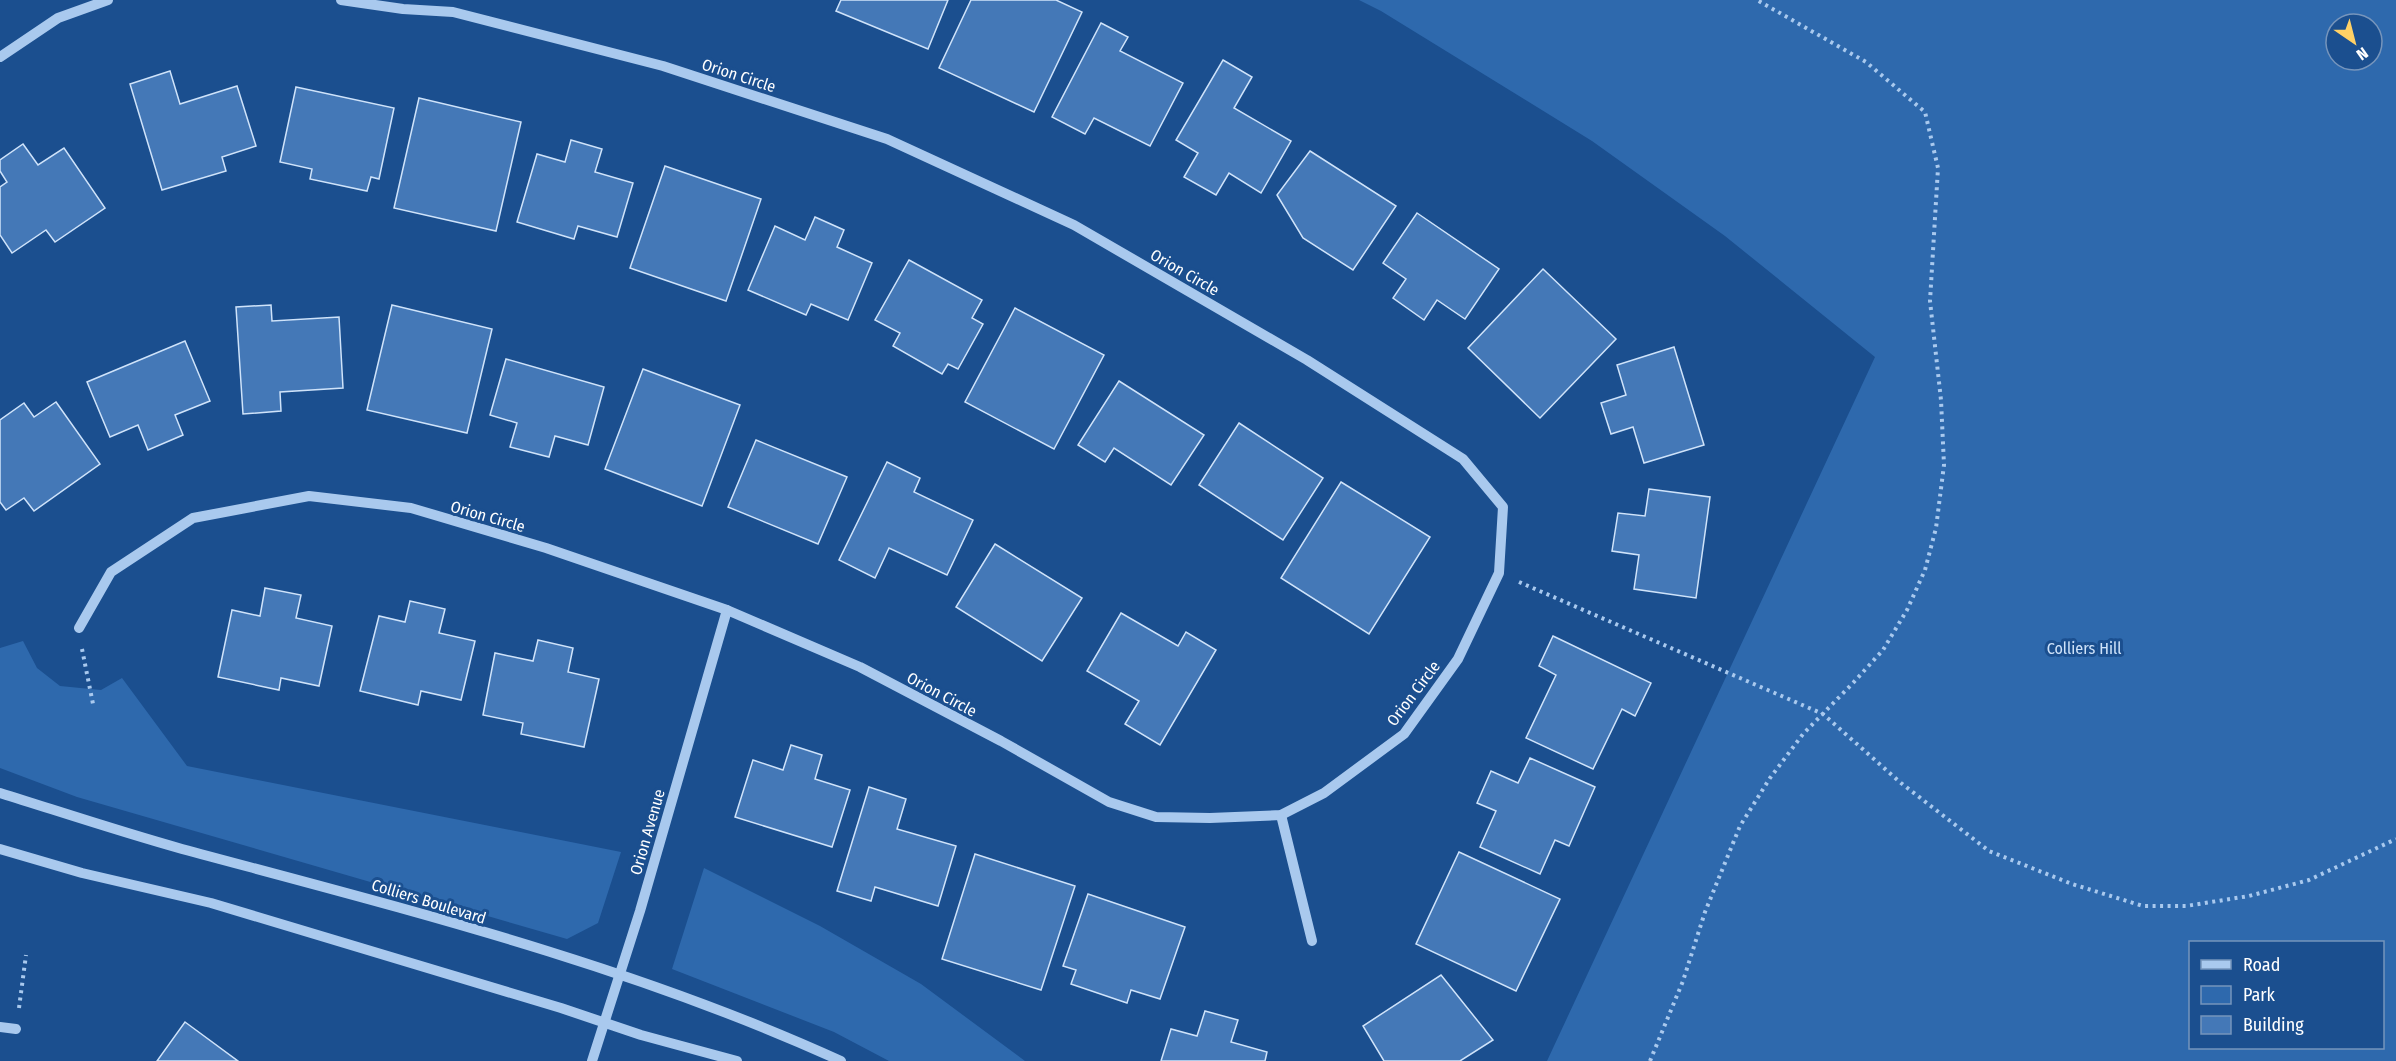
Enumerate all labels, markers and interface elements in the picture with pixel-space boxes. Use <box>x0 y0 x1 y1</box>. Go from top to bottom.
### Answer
north arrow <box>2324 12 2384 72</box>
text: N <box>2353 43 2372 64</box>
street label: Orion Circle <box>700 55 778 96</box>
street label: Orion Circle <box>1147 245 1223 300</box>
street label: Orion Circle <box>448 497 527 536</box>
park label: Colliers Hill <box>2047 639 2121 658</box>
street label: Orion Circle <box>1383 657 1444 730</box>
street label: Orion Circle <box>904 668 980 721</box>
street label: Orion Avenue <box>626 787 669 877</box>
street label: Colliers Boulevard <box>369 875 488 928</box>
legend <box>2189 941 2384 1049</box>
text: Road <box>2243 954 2280 976</box>
text: Park <box>2243 984 2276 1006</box>
text: Building <box>2243 1014 2304 1036</box>

